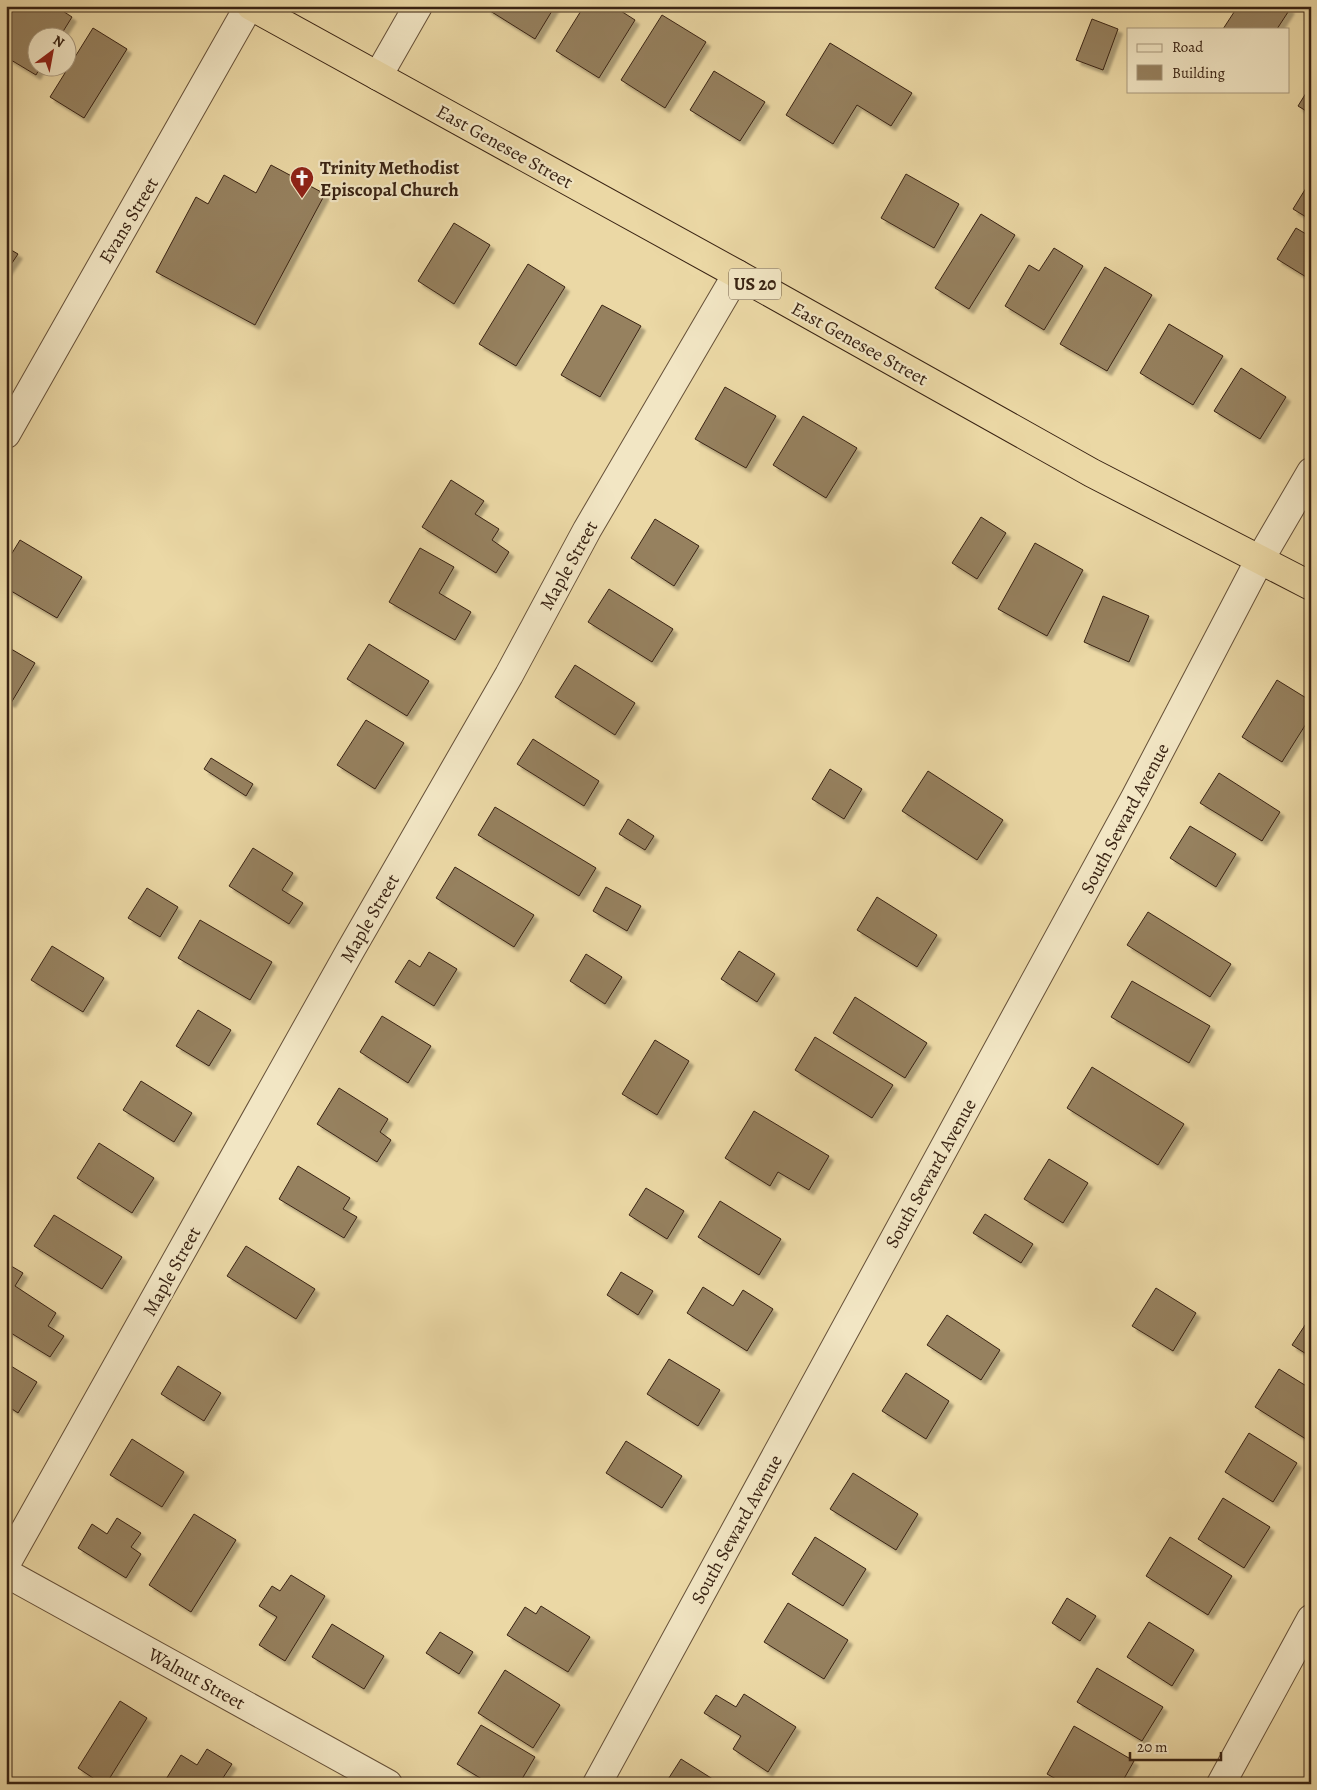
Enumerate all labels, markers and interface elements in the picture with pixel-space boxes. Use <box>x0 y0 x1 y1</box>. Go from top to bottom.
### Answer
north arrow <box>28 28 78 78</box>
legend <box>1127 28 1290 92</box>
text: N <box>49 31 68 52</box>
text: Road <box>1172 37 1204 57</box>
text: Building <box>1172 63 1225 83</box>
street label: East Genesee Street <box>432 99 577 195</box>
place label: Trinity Methodist Episcopal Church <box>320 155 460 203</box>
church icon: Trinity Methodist Episcopal Church <box>289 165 315 199</box>
street label: Evans Street <box>93 173 165 268</box>
road number: US 20 <box>729 268 781 300</box>
street label: East Genesee Street <box>787 296 932 392</box>
street label: Maple Street <box>534 516 604 615</box>
street label: South Seward Avenue <box>1074 738 1176 898</box>
street label: Maple Street <box>334 869 406 968</box>
street label: South Seward Avenue <box>879 1094 983 1253</box>
street label: Maple Street <box>137 1222 207 1321</box>
street label: South Seward Avenue <box>685 1450 789 1609</box>
street label: Walnut Street <box>142 1641 250 1716</box>
scale bar <box>1130 1730 1221 1762</box>
text: 20 m <box>1137 1737 1168 1757</box>

